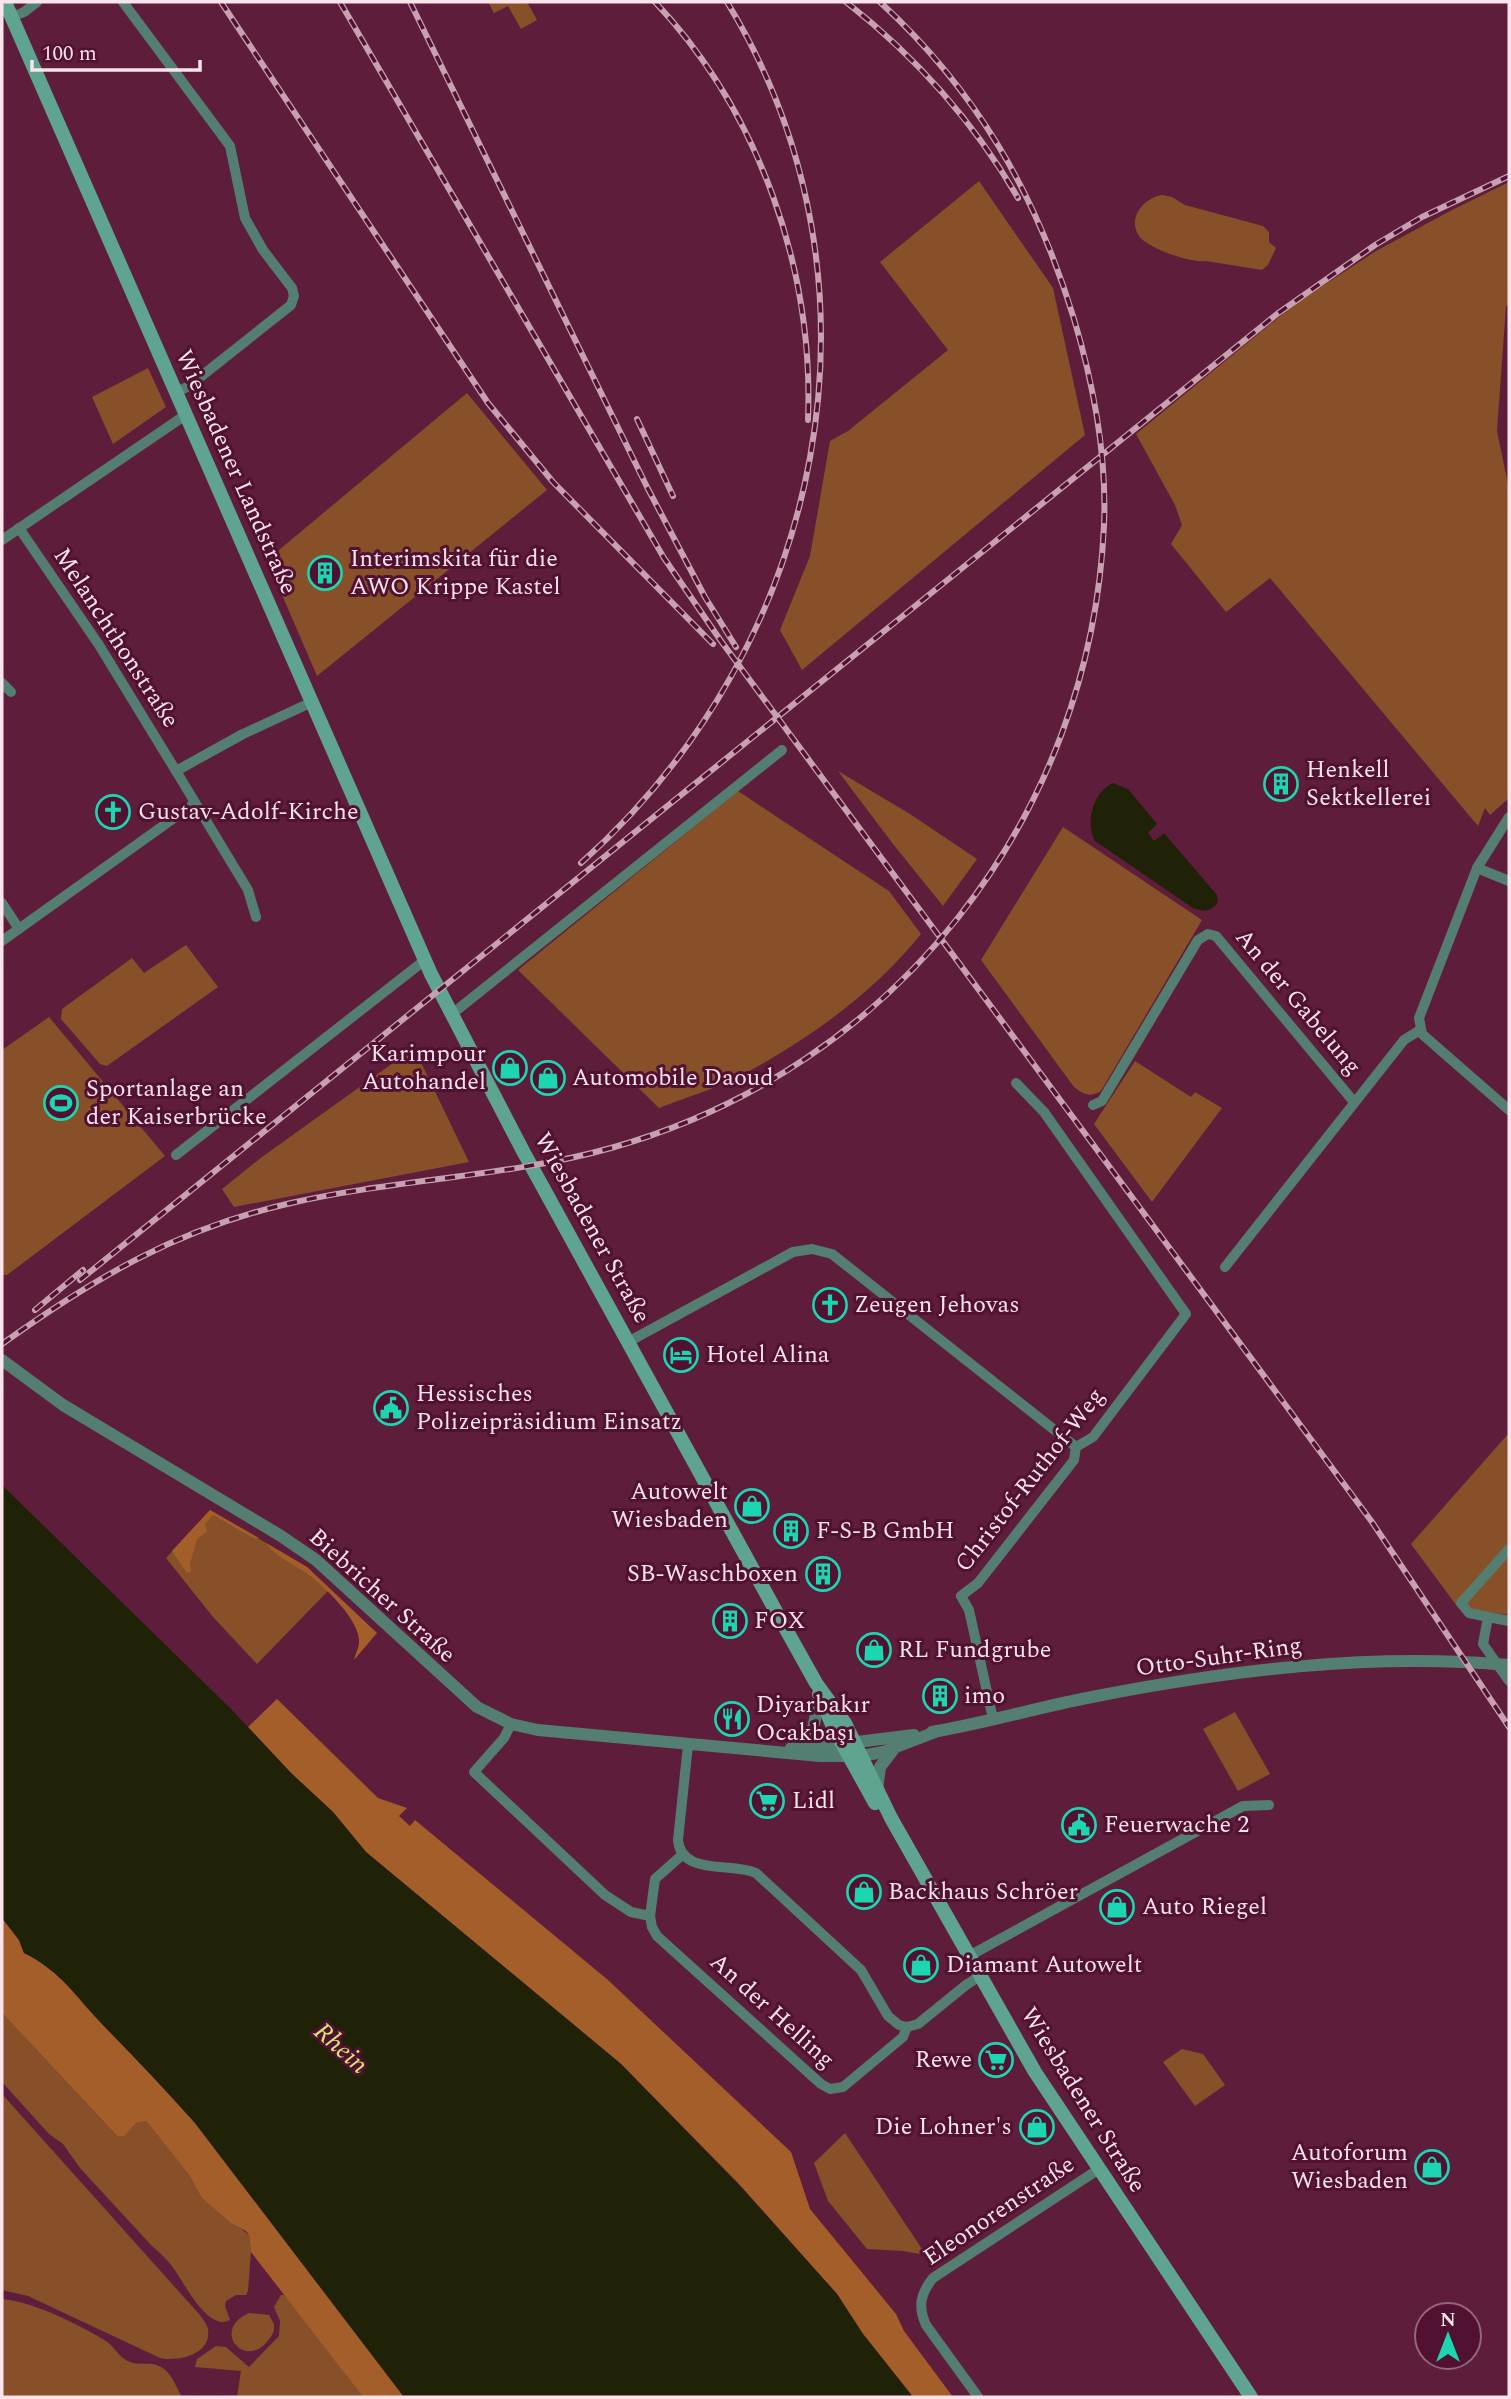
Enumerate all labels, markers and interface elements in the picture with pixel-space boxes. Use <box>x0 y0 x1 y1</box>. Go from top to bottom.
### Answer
scale bar <box>32 28 200 72</box>
text: 100 m <box>42 38 97 70</box>
street label: Wiesbadener Landstraße <box>166 344 306 600</box>
street label: Melanchthonstraße <box>44 541 188 735</box>
place label: Interimskita für die AWO Krippe Kastel <box>350 541 561 605</box>
building icon: Interimskita für die AWO Krippe Kastel <box>306 554 344 592</box>
place label: Henkell Sektkellerei <box>1306 752 1431 816</box>
building icon: Henkell Sektkellerei <box>1262 765 1300 803</box>
church icon: Gustav-Adolf-Kirche <box>94 793 132 831</box>
place label: Gustav-Adolf-Kirche <box>138 794 359 830</box>
street label: An der Gabelung <box>1226 921 1370 1083</box>
place label: Karimpour Autohandel <box>362 1036 486 1100</box>
shop icon: Karimpour Autohandel <box>491 1049 529 1087</box>
shop icon: Automobile Daoud <box>529 1059 567 1097</box>
place label: Automobile Daoud <box>572 1060 774 1096</box>
place label: Sportanlage an der Kaiserbrücke <box>86 1071 267 1135</box>
sports icon: Sportanlage an der Kaiserbrücke <box>42 1084 80 1122</box>
street label: Wiesbadener Straße <box>525 1126 659 1330</box>
church icon: Zeugen Jehovas <box>811 1286 849 1324</box>
place label: Zeugen Jehovas <box>854 1287 1020 1323</box>
hotel icon: Hotel Alina <box>662 1336 700 1374</box>
place label: Hotel Alina <box>706 1337 830 1373</box>
place label: Hessisches Polizeipräsidium Einsatz <box>416 1376 682 1440</box>
street label: Christof-Ruthof-Weg <box>946 1380 1114 1580</box>
public building icon: Hessisches Polizeipräsidium Einsatz <box>372 1389 410 1427</box>
place label: Autowelt Wiesbaden <box>611 1474 728 1538</box>
shop icon: Autowelt Wiesbaden <box>733 1487 771 1525</box>
building icon: F-S-B GmbH <box>772 1512 810 1550</box>
place label: F-S-B GmbH <box>816 1513 955 1549</box>
street label: Biebricher Straße <box>300 1520 464 1672</box>
building icon: SB-Waschboxen <box>804 1555 842 1593</box>
place label: SB-Waschboxen <box>627 1556 798 1592</box>
building icon: FOX <box>711 1602 749 1640</box>
place label: FOX <box>754 1603 805 1639</box>
street label: Otto-Suhr-Ring <box>1134 1628 1304 1686</box>
shop icon: RL Fundgrube <box>855 1631 893 1669</box>
place label: RL Fundgrube <box>898 1632 1051 1668</box>
building icon: imo <box>921 1677 959 1715</box>
place label: imo <box>964 1678 1005 1714</box>
place label: Diyarbakır Ocakbaşı <box>756 1687 870 1751</box>
restaurant icon: Diyarbakır Ocakbaşı <box>713 1700 751 1738</box>
supermarket icon: Lidl <box>748 1782 786 1820</box>
place label: Lidl <box>792 1783 835 1819</box>
public building icon: Feuerwache 2 <box>1060 1806 1098 1844</box>
place label: Feuerwache 2 <box>1104 1807 1249 1843</box>
shop icon: Backhaus Schröer <box>845 1873 883 1911</box>
place label: Backhaus Schröer <box>888 1874 1078 1910</box>
shop icon: Auto Riegel <box>1098 1888 1136 1926</box>
place label: Auto Riegel <box>1142 1889 1267 1925</box>
street label: An der Helling <box>701 1945 843 2077</box>
shop icon: Diamant Autowelt <box>902 1946 940 1984</box>
place label: Diamant Autowelt <box>946 1947 1142 1983</box>
street label: Wiesbadener Straße <box>1011 2000 1155 2200</box>
water label: Rhein <box>305 2012 378 2084</box>
supermarket icon: Rewe <box>977 2041 1015 2079</box>
place label: Rewe <box>915 2042 972 2078</box>
shop icon: Die Lohner's <box>1018 2108 1056 2146</box>
place label: Die Lohner's <box>875 2109 1012 2145</box>
place label: Autoforum Wiesbaden <box>1291 2135 1408 2199</box>
street label: Eleonorenstraße <box>916 2147 1082 2275</box>
shop icon: Autoforum Wiesbaden <box>1413 2148 1451 2186</box>
north arrow <box>1413 2301 1483 2371</box>
text: N <box>1440 2306 1456 2335</box>

